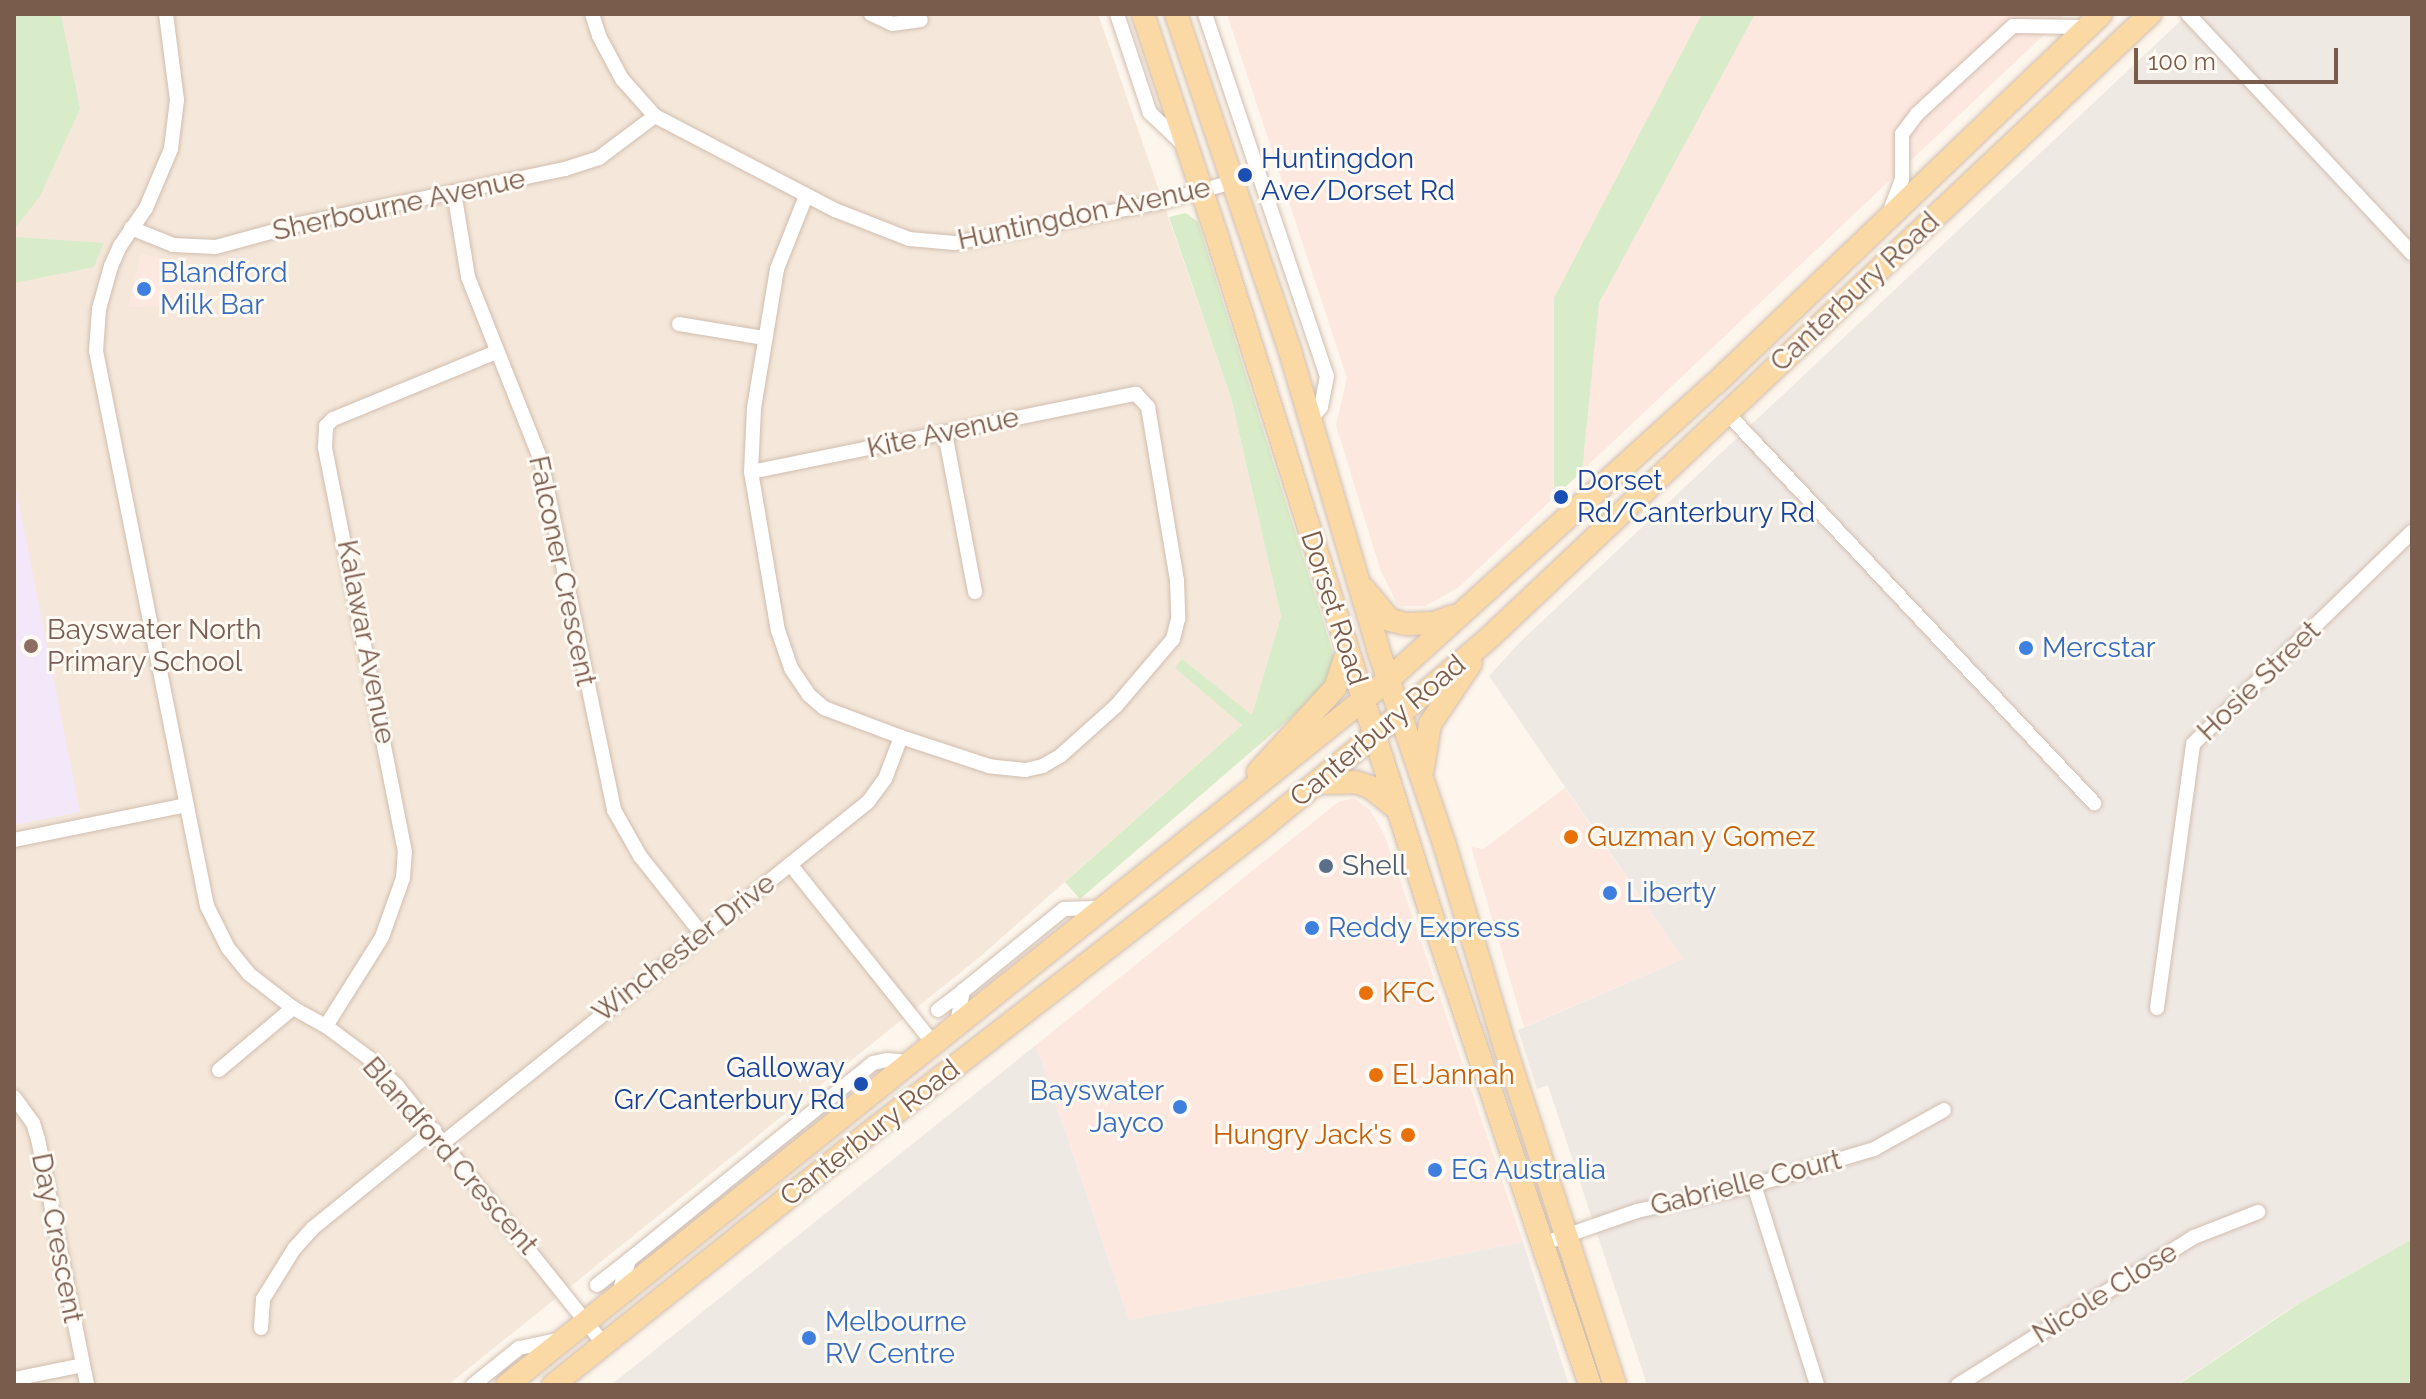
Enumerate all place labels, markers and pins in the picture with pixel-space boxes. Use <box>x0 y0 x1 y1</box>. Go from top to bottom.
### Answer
place label: Huntingdon Ave/Dorset Rd <box>1261 142 1455 208</box>
marker: Huntingdon Ave/Dorset Rd <box>1236 166 1254 184</box>
place label: Blandford Milk Bar <box>160 256 288 322</box>
marker: Blandford Milk Bar <box>135 280 153 298</box>
place label: Dorset Rd/Canterbury Rd <box>1577 464 1816 530</box>
marker: Dorset Rd/Canterbury Rd <box>1552 488 1570 506</box>
place label: Bayswater North Primary School <box>47 613 262 679</box>
place label: Mercstar <box>2042 631 2155 665</box>
marker: Bayswater North Primary School <box>22 637 40 655</box>
marker: Mercstar <box>2017 639 2035 657</box>
place label: Guzman y Gomez <box>1587 820 1817 854</box>
marker: Guzman y Gomez <box>1562 828 1580 846</box>
place label: Shell <box>1342 849 1407 883</box>
marker: Shell <box>1317 857 1335 875</box>
place label: Liberty <box>1626 876 1717 910</box>
marker: Liberty <box>1601 884 1619 902</box>
place label: Reddy Express <box>1328 911 1521 945</box>
marker: Reddy Express <box>1303 919 1321 937</box>
place label: KFC <box>1382 976 1435 1010</box>
marker: KFC <box>1357 984 1375 1002</box>
place label: Galloway Gr/Canterbury Rd <box>613 1051 845 1117</box>
place label: El Jannah <box>1392 1058 1517 1092</box>
marker: El Jannah <box>1367 1066 1385 1084</box>
place label: Bayswater Jayco <box>1030 1074 1164 1140</box>
marker: Galloway Gr/Canterbury Rd <box>852 1075 870 1093</box>
marker: Bayswater Jayco <box>1171 1098 1189 1116</box>
place label: Hungry Jack's <box>1211 1118 1392 1152</box>
marker: Hungry Jack's <box>1399 1126 1417 1144</box>
place label: EG Australia <box>1451 1153 1607 1187</box>
marker: EG Australia <box>1426 1161 1444 1179</box>
place label: Melbourne RV Centre <box>825 1305 967 1371</box>
marker: Melbourne RV Centre <box>800 1329 818 1347</box>

